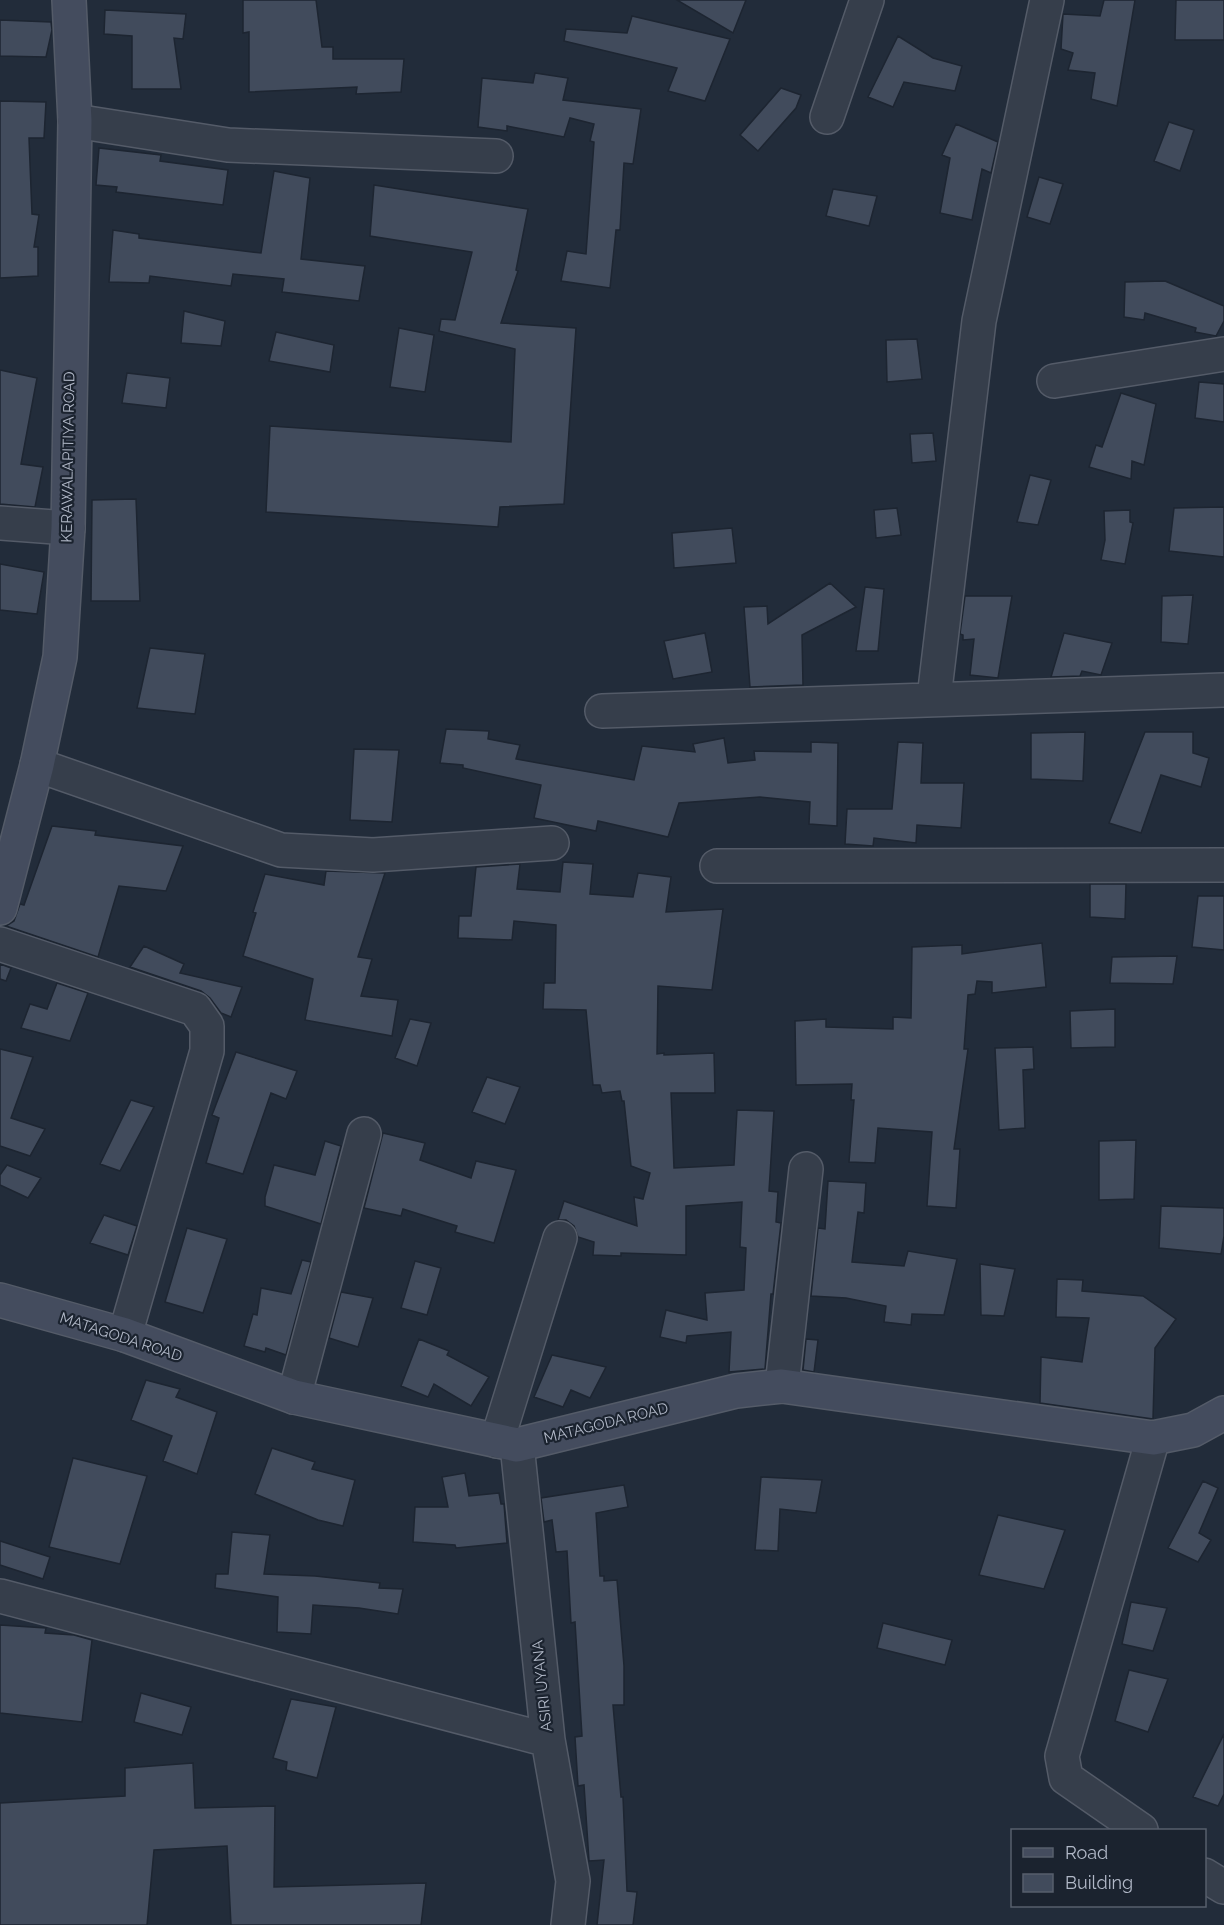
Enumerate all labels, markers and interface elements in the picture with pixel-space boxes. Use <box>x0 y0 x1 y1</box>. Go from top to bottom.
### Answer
street label: KERAWALAPITIYA ROAD <box>58 371 78 543</box>
street label: MATAGODA ROAD <box>58 1309 185 1365</box>
street label: MATAGODA ROAD <box>542 1399 670 1447</box>
street label: ASIRI UYANA <box>528 1639 556 1733</box>
legend <box>1011 1829 1206 1907</box>
text: Road <box>1065 1842 1108 1863</box>
text: Building <box>1065 1872 1133 1893</box>

